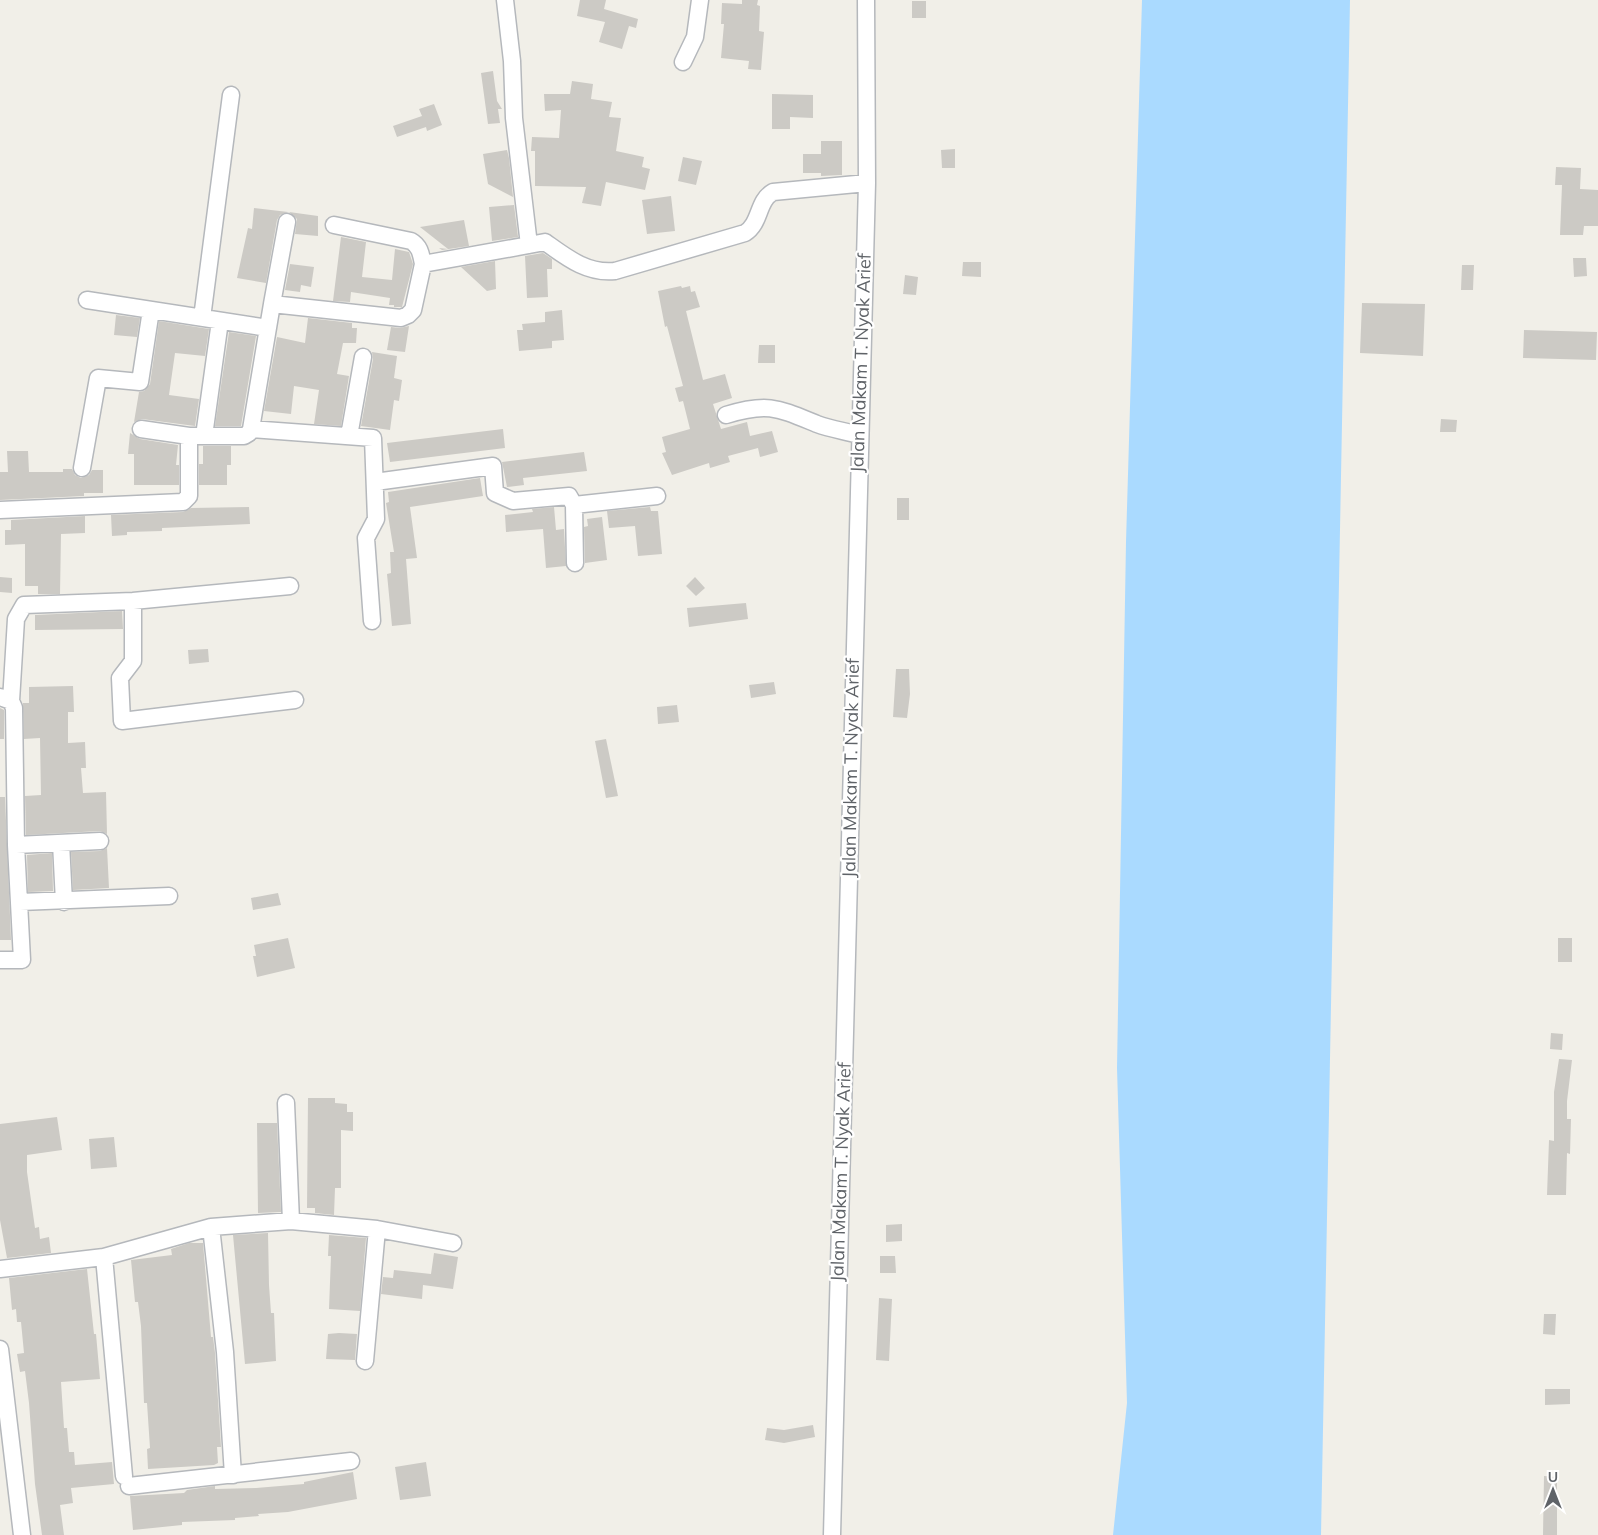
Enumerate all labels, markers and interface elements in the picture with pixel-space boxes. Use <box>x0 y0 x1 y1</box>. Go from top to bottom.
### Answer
street label: Jalan Makam T. Nyak Arief <box>845 252 876 473</box>
street label: Jalan Makam T. Nyak Arief <box>837 657 864 878</box>
street label: Jalan Makam T. Nyak Arief <box>825 1061 856 1282</box>
north arrow <box>1528 1465 1578 1515</box>
text: U <box>1548 1468 1558 1486</box>

